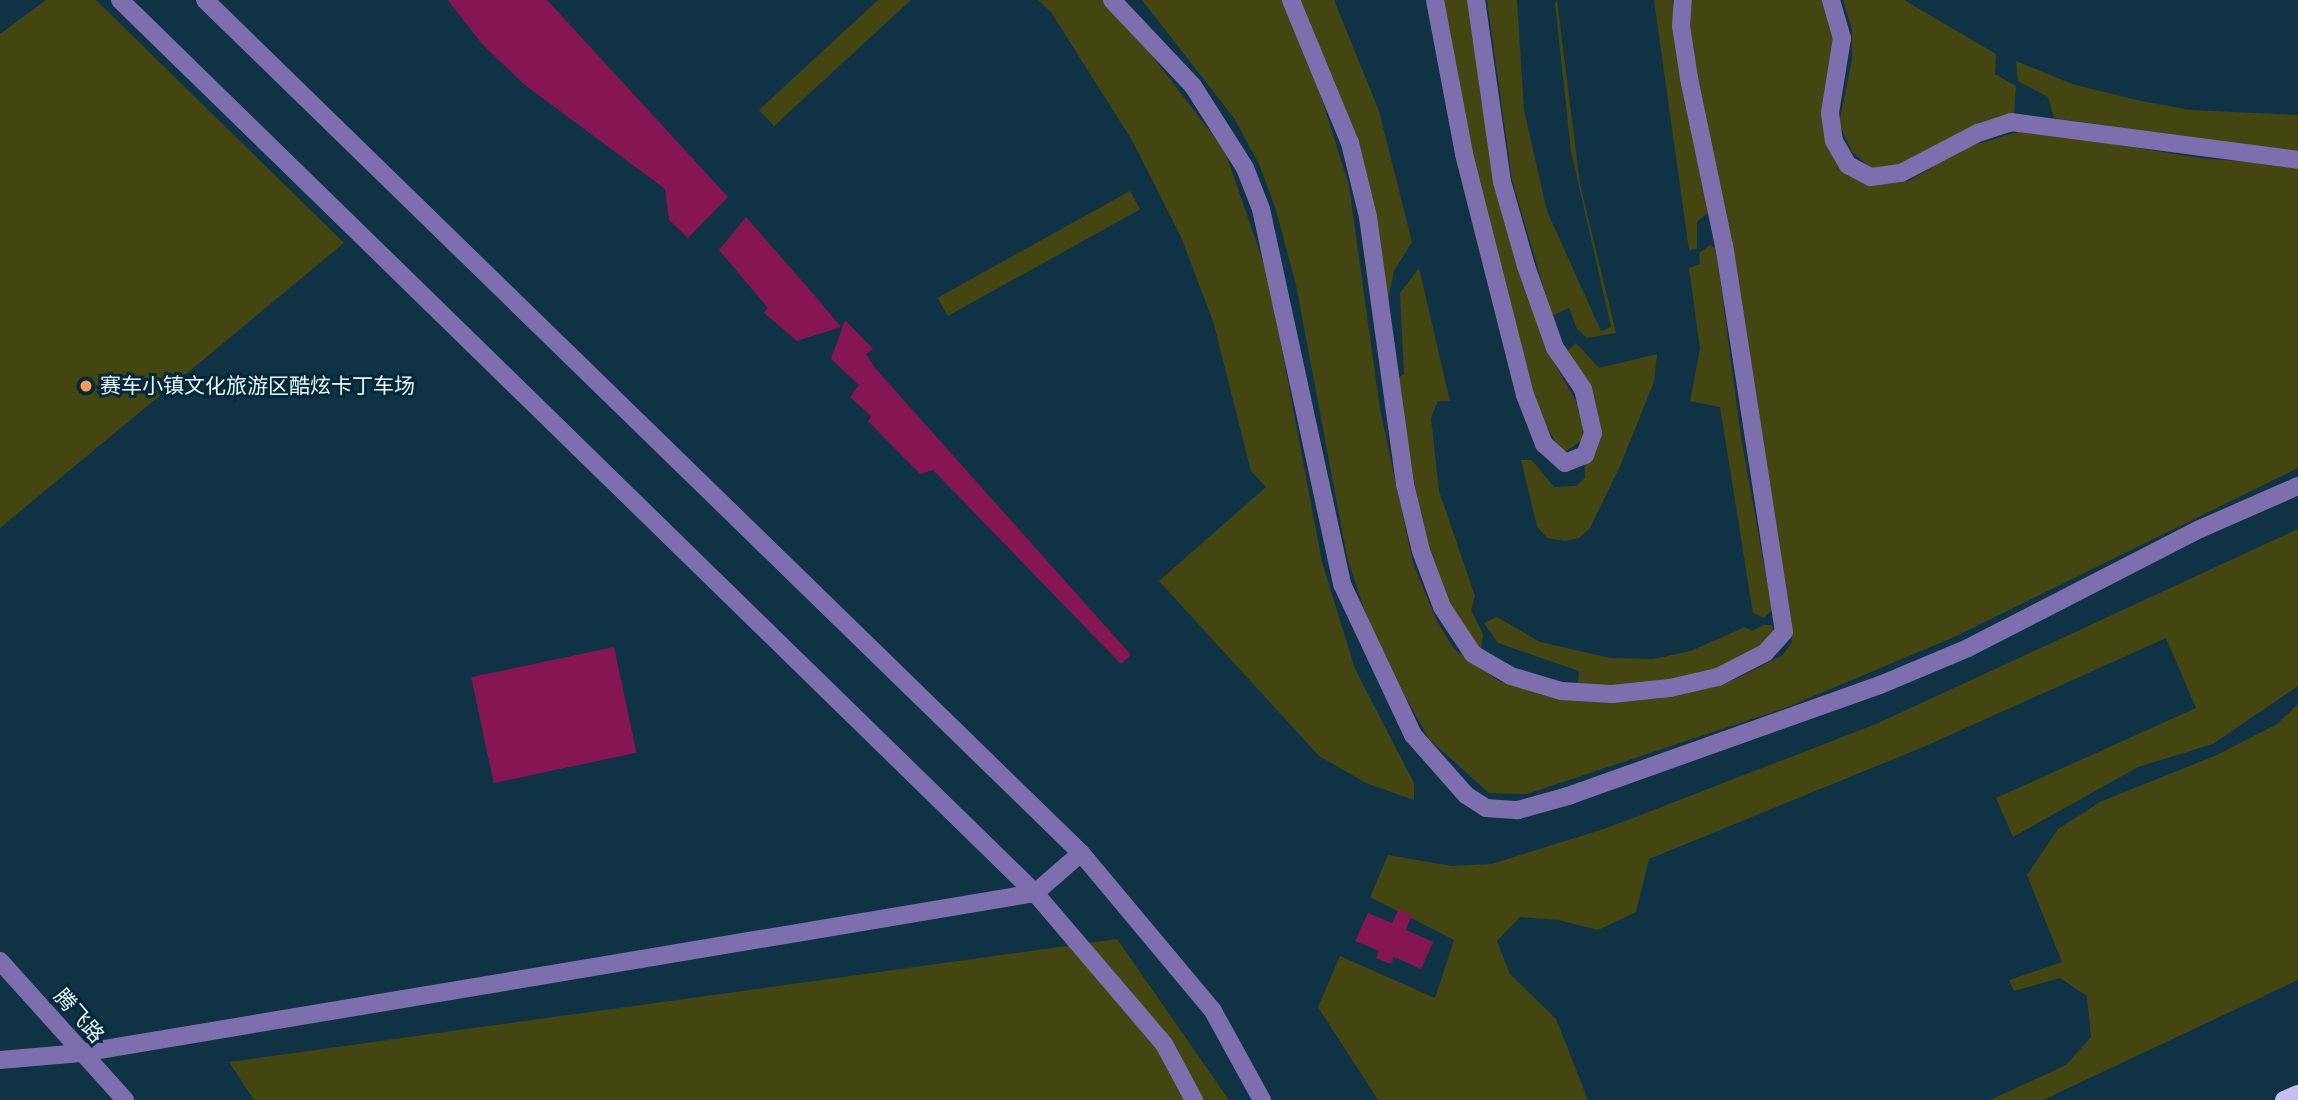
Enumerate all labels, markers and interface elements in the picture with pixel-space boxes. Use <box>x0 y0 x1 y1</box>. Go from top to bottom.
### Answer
place label: 赛车小镇文化旅游区酷炫卡丁车场 <box>100 373 415 399</box>
marker: 赛车小镇文化旅游区酷炫卡丁车场 <box>78 378 94 394</box>
street label: 腾飞路 <box>49 984 109 1048</box>

